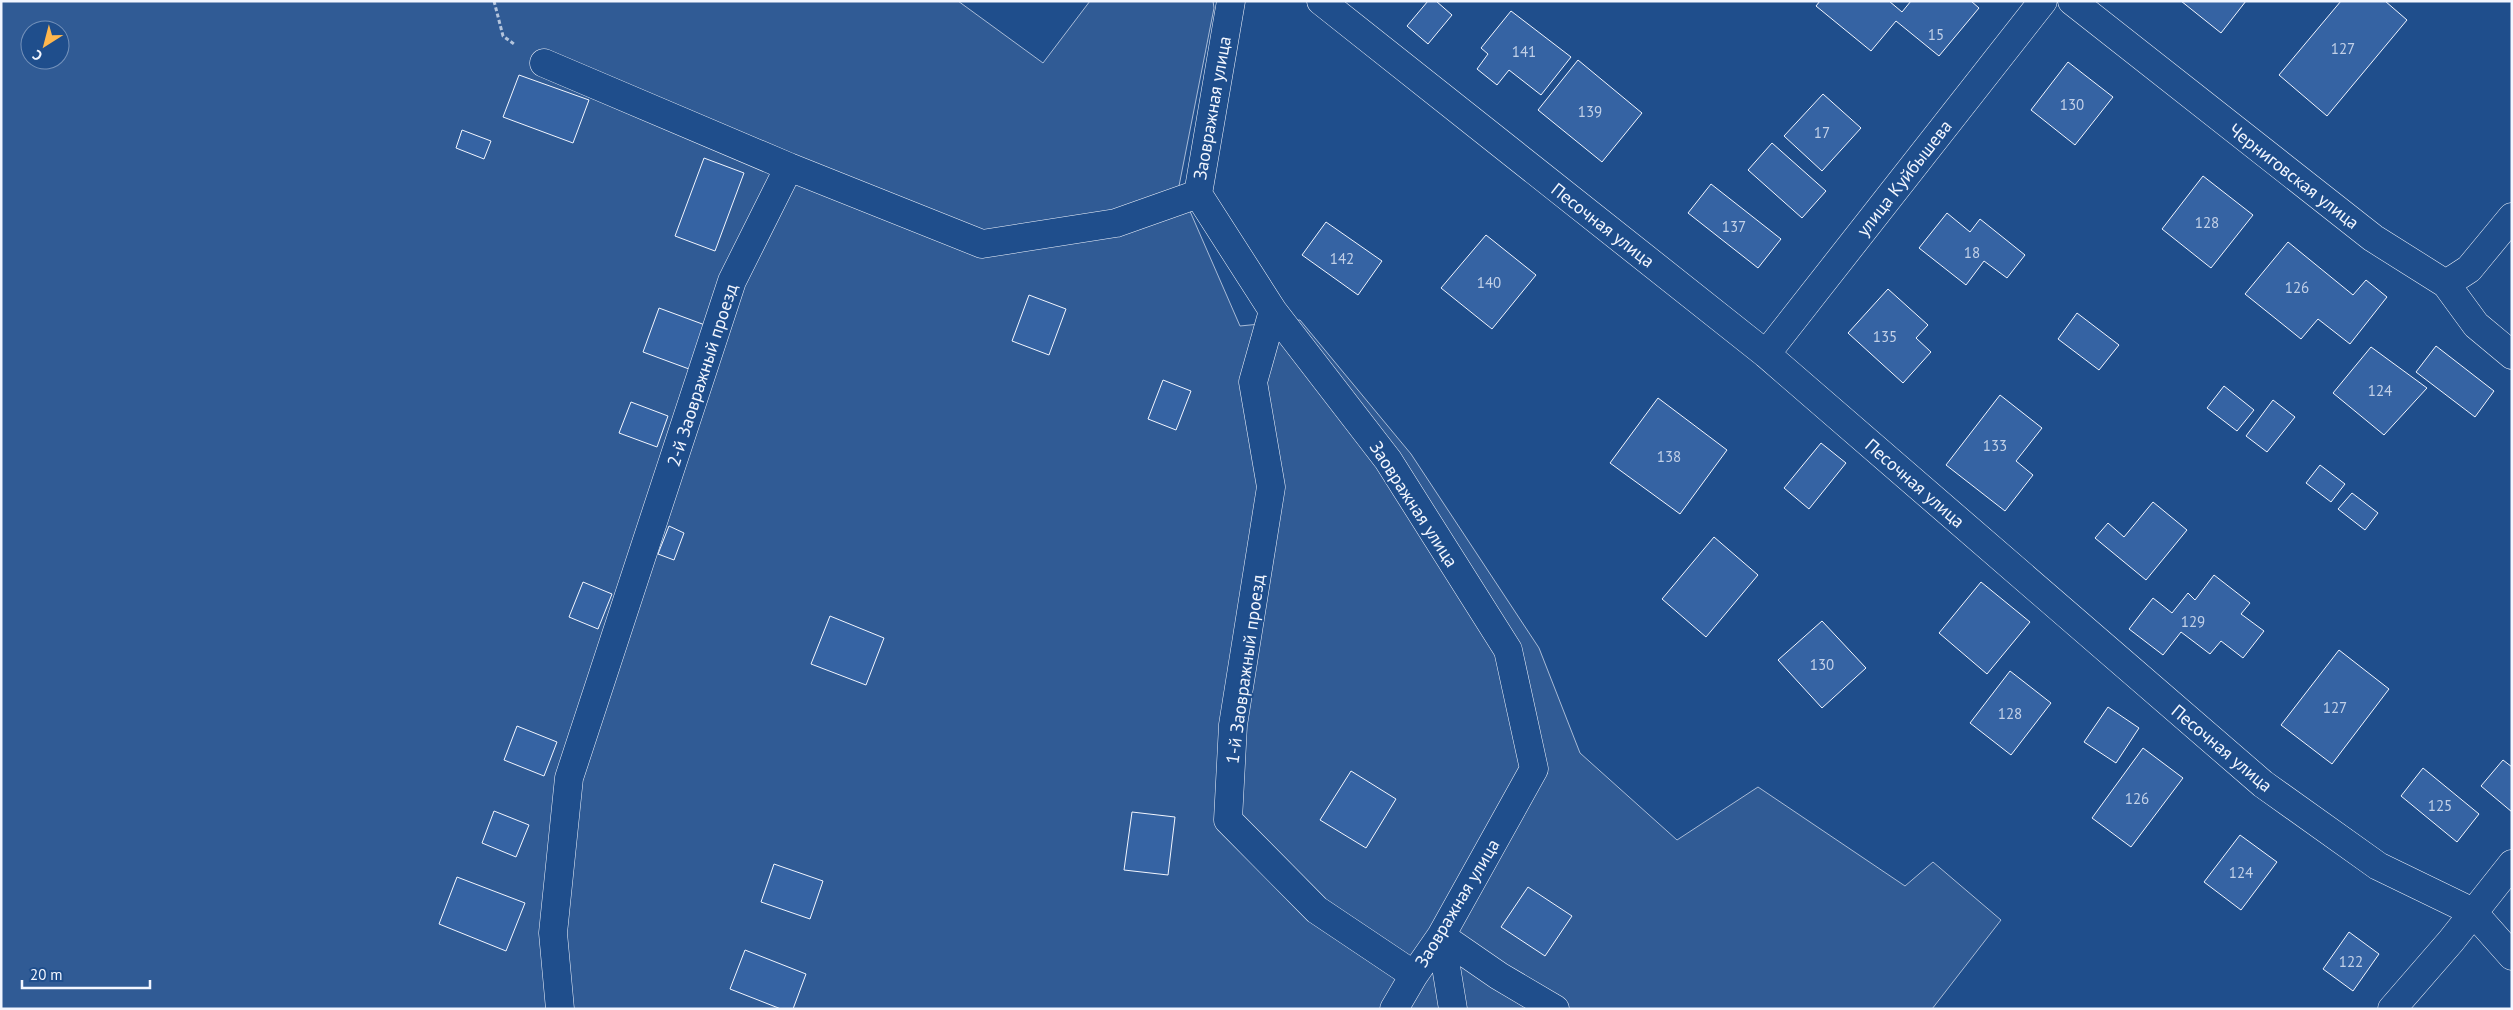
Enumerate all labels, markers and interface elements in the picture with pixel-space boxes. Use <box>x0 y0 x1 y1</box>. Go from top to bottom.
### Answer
north arrow <box>20 20 70 70</box>
house number: 15 <box>1928 25 1944 44</box>
street label: Заовражная улица <box>1188 34 1236 182</box>
house number: 127 <box>2331 39 2355 58</box>
house number: 141 <box>1512 42 1536 61</box>
text: С <box>29 46 46 65</box>
house number: 130 <box>2060 95 2084 114</box>
house number: 139 <box>1578 102 1602 121</box>
street label: улица Куйбышева <box>1851 115 1957 241</box>
street label: Черниговская улица <box>2224 118 2364 234</box>
house number: 17 <box>1814 123 1830 142</box>
street label: Песочная улица <box>1547 178 1659 272</box>
house number: 128 <box>2195 213 2219 232</box>
house number: 137 <box>1722 217 1746 236</box>
house number: 18 <box>1964 243 1980 262</box>
house number: 142 <box>1330 249 1354 268</box>
house number: 140 <box>1477 273 1501 292</box>
house number: 126 <box>2285 278 2309 297</box>
street label: 2-й Заовражный проезд <box>662 280 742 469</box>
house number: 135 <box>1873 327 1897 346</box>
house number: 124 <box>2368 381 2392 400</box>
street label: Песочная улица <box>1860 433 1970 533</box>
house number: 133 <box>1983 436 2007 455</box>
street label: Заовражная улица <box>1365 437 1463 571</box>
house number: 138 <box>1657 447 1681 466</box>
street label: 1-й Заовражный проезд <box>1220 573 1270 765</box>
house number: 129 <box>2181 612 2205 631</box>
house number: 130 <box>1810 655 1834 674</box>
house number: 127 <box>2323 698 2347 717</box>
street label: Песочная улица <box>2167 699 2277 797</box>
house number: 128 <box>1998 704 2022 723</box>
house number: 126 <box>2125 789 2149 808</box>
house number: 125 <box>2428 796 2452 815</box>
street label: Заовражная улица <box>1410 835 1504 971</box>
house number: 124 <box>2229 863 2253 882</box>
house number: 122 <box>2339 952 2363 971</box>
scale bar <box>22 958 150 990</box>
text: 20 m <box>30 965 63 984</box>

